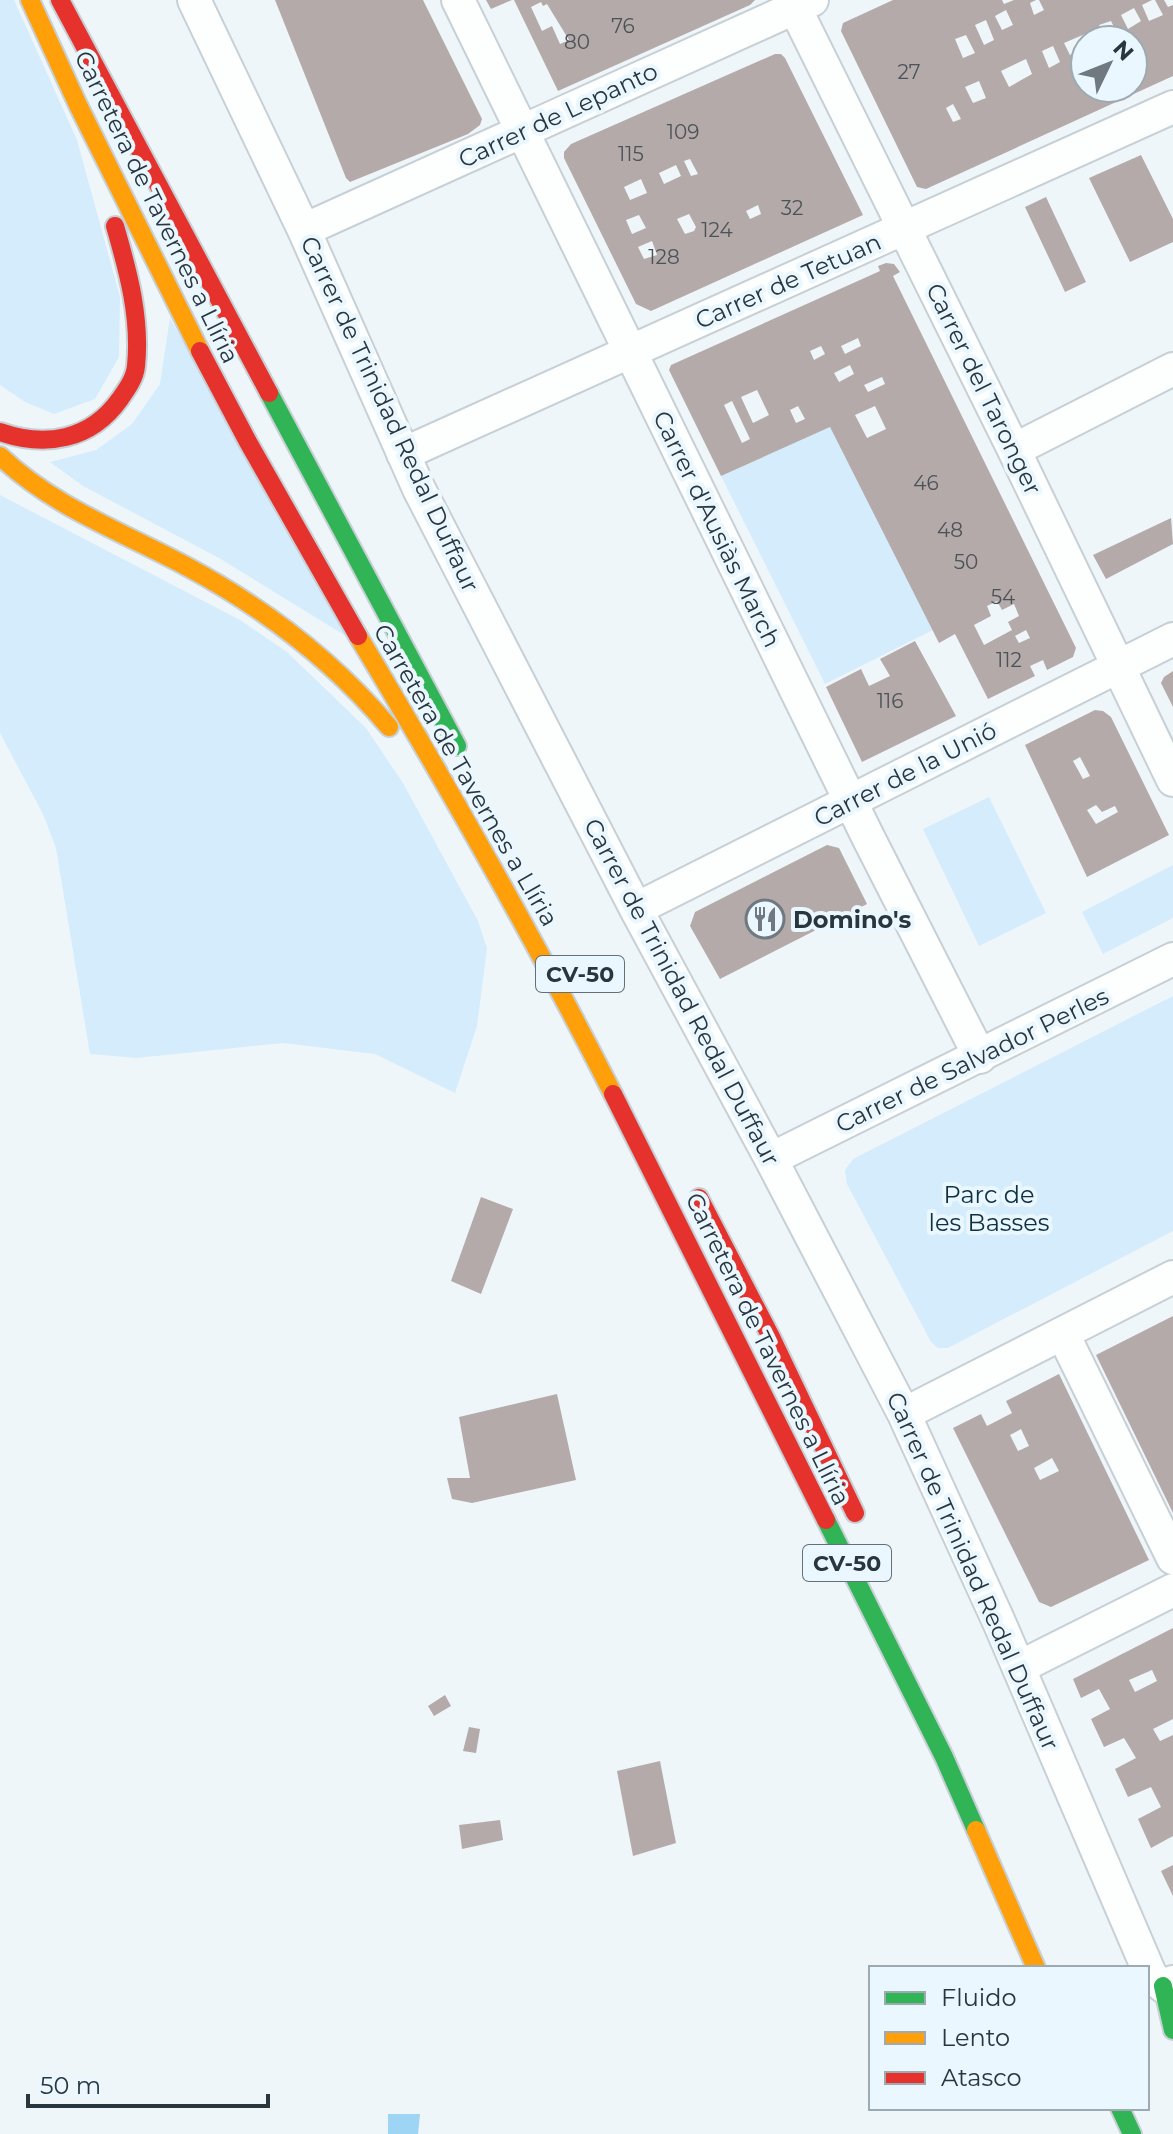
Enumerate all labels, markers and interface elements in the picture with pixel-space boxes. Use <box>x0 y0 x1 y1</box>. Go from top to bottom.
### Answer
house number: 76 <box>611 14 635 38</box>
north arrow <box>1069 24 1149 104</box>
house number: 80 <box>564 30 590 54</box>
text: N <box>1107 35 1139 66</box>
street label: Carretera de Tavernes a Llíria <box>69 46 245 368</box>
street label: Carrer de Lepanto <box>454 56 662 174</box>
house number: 27 <box>897 60 921 84</box>
house number: 109 <box>667 120 699 144</box>
house number: 115 <box>618 142 644 166</box>
house number: 32 <box>781 196 803 220</box>
house number: 124 <box>701 218 733 242</box>
street label: Carrer de Tetuan <box>691 227 885 335</box>
street label: Carrer de Trinidad Redal Duffaur <box>295 232 485 596</box>
house number: 128 <box>648 245 680 269</box>
street label: Carrer del Taronger <box>920 278 1048 500</box>
street label: Carrer d'Ausiàs March <box>647 406 787 652</box>
house number: 46 <box>913 471 939 495</box>
house number: 48 <box>937 518 963 542</box>
house number: 50 <box>954 550 978 574</box>
house number: 54 <box>991 585 1015 609</box>
street label: Carretera de Tavernes a Llíria <box>367 619 565 931</box>
house number: 112 <box>996 648 1022 672</box>
house number: 116 <box>877 689 903 713</box>
street label: Carrer de la Unió <box>809 715 1001 833</box>
street label: Carrer de Trinidad Redal Duffaur <box>578 813 786 1171</box>
restaurant icon: Domino's <box>744 898 786 940</box>
place label: Domino's <box>793 905 912 934</box>
road number: CV-50 <box>536 956 624 992</box>
street label: Carrer de Salvador Perles <box>831 981 1113 1139</box>
park label: Parc de les Basses <box>929 1180 1049 1237</box>
street label: Carretera de Tavernes a Llíria <box>680 1188 856 1510</box>
street label: Carrer de Trinidad Redal Duffaur <box>881 1387 1065 1755</box>
road number: CV-50 <box>803 1545 891 1581</box>
legend <box>869 1966 1149 2110</box>
text: Fluido <box>941 1983 1017 2012</box>
text: Lento <box>941 2023 1010 2052</box>
scale bar <box>28 2058 268 2108</box>
text: Atasco <box>941 2063 1022 2092</box>
text: 50 m <box>40 2071 101 2100</box>

